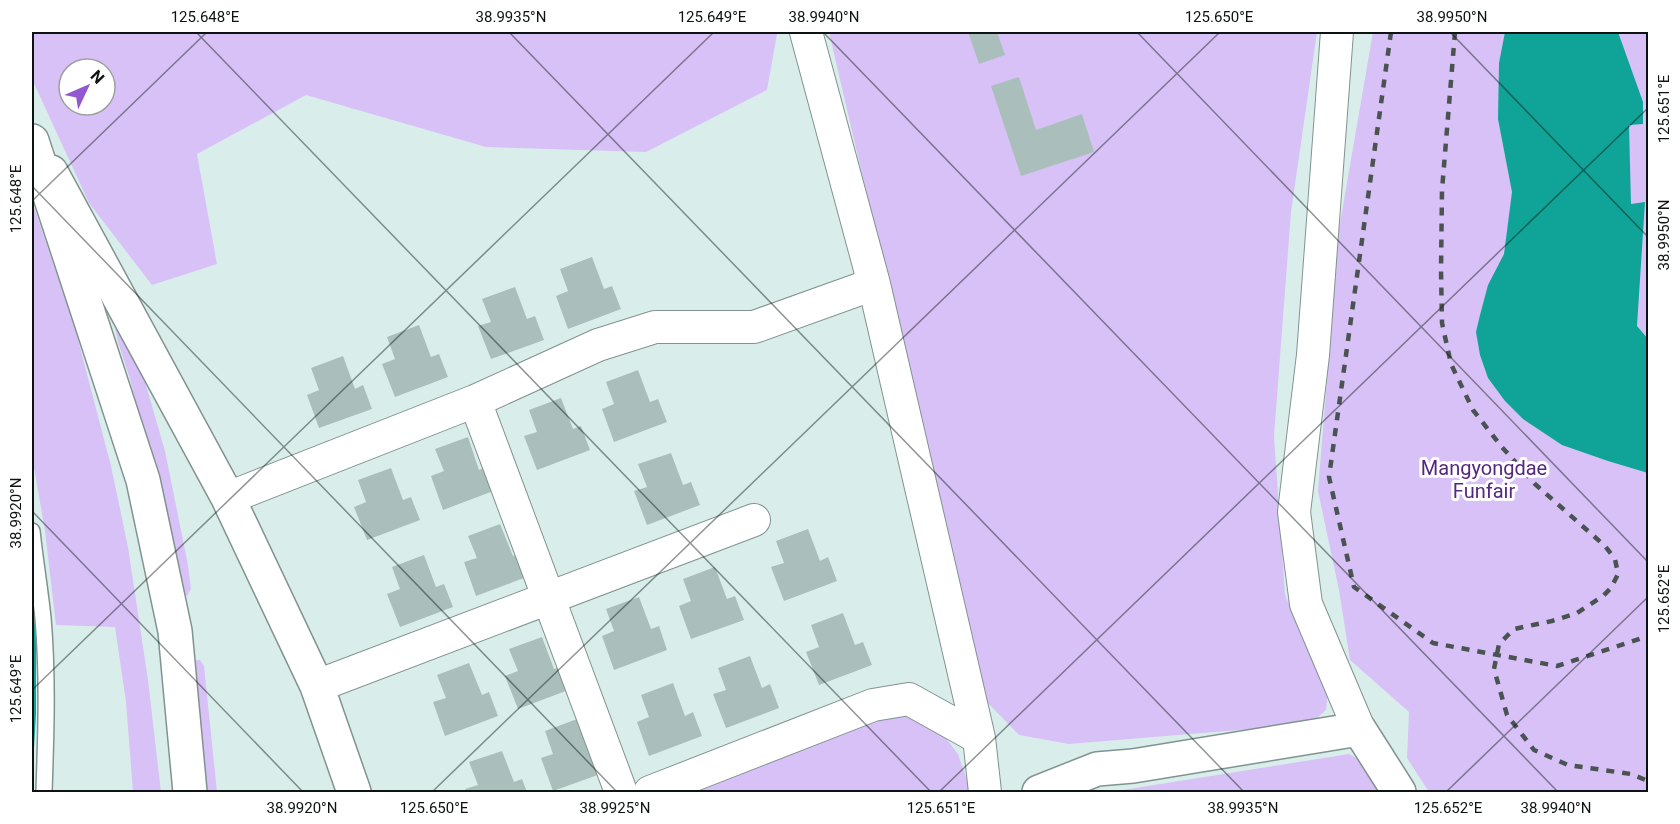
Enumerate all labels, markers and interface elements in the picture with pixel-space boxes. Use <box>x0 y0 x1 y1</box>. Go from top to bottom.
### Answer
text: 125.648°E <box>171 8 240 26</box>
text: 38.9935°N <box>476 8 546 26</box>
text: 125.649°E <box>678 8 747 26</box>
text: 38.9940°N <box>789 8 859 26</box>
text: 125.650°E <box>1185 8 1254 26</box>
text: 38.9950°N <box>1417 8 1487 26</box>
north arrow <box>57 57 117 117</box>
text: N <box>87 66 108 88</box>
text: 125.651°E <box>1655 74 1673 143</box>
text: 125.648°E <box>7 164 25 233</box>
text: 38.9950°N <box>1655 200 1673 270</box>
park label: Mangyongdae Funfair <box>1421 456 1547 503</box>
text: 38.9920°N <box>7 478 25 548</box>
text: 125.652°E <box>1655 564 1673 633</box>
text: 125.649°E <box>7 654 25 723</box>
text: 38.9920°N <box>267 799 337 817</box>
text: 125.650°E <box>400 799 469 817</box>
text: 38.9925°N <box>580 799 650 817</box>
text: 125.651°E <box>907 799 976 817</box>
text: 38.9935°N <box>1208 799 1278 817</box>
text: 125.652°E <box>1414 799 1483 817</box>
text: 38.9940°N <box>1521 799 1591 817</box>

